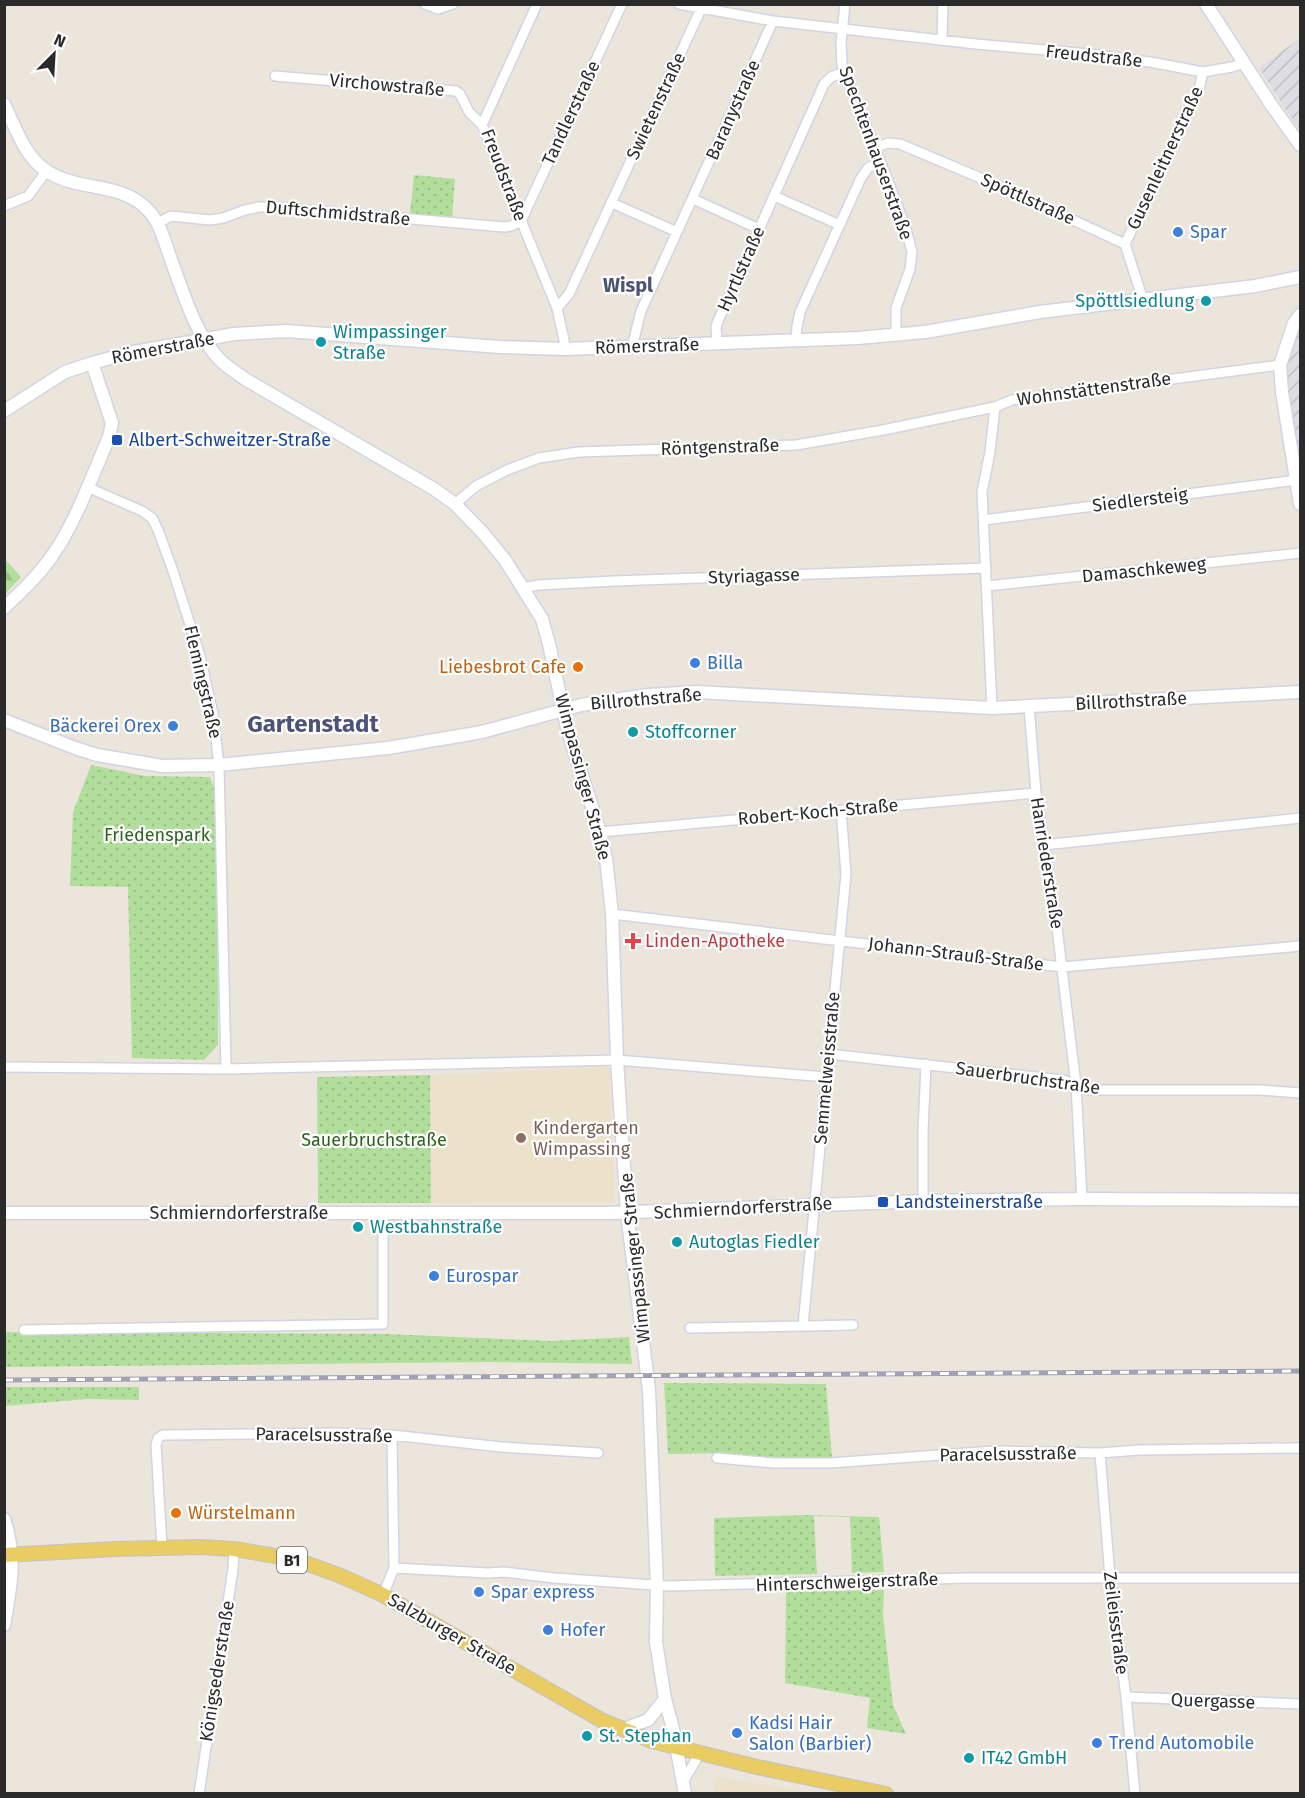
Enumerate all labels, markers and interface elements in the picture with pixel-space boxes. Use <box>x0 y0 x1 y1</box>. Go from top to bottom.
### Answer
north arrow <box>24 24 84 84</box>
text: N <box>51 30 69 52</box>
street label: Freudstraße <box>1045 40 1143 72</box>
street label: Swietenstraße <box>622 49 690 163</box>
street label: Baranystraße <box>701 56 765 164</box>
street label: Tandlerstraße <box>537 57 605 169</box>
street label: Spechtenhauserstraße <box>834 63 918 243</box>
street label: Virchowstraße <box>328 69 446 101</box>
street label: Gusenleitnerstraße <box>1122 83 1208 233</box>
street label: Freudstraße <box>476 126 532 224</box>
street label: Spöttlstraße <box>978 168 1078 230</box>
street label: Duftschmidstraße <box>265 196 411 230</box>
place label: Spar <box>1190 221 1227 243</box>
street label: Hyrtlstraße <box>712 223 770 315</box>
marker: Spar <box>1171 225 1185 239</box>
district label: Wispl <box>603 273 653 297</box>
place label: Spöttlsiedlung <box>1075 290 1195 312</box>
marker: Spöttlsiedlung <box>1199 294 1213 308</box>
place label: Wimpassinger Straße <box>333 321 447 364</box>
street label: Römerstraße <box>110 327 216 369</box>
street label: Römerstraße <box>594 333 700 359</box>
marker: Wimpassinger Straße <box>314 335 328 349</box>
street label: Wohnstättenstraße <box>1015 367 1173 411</box>
place label: Albert-Schweitzer-Straße <box>129 429 331 451</box>
marker: Albert-Schweitzer-Straße <box>110 433 124 447</box>
street label: Röntgenstraße <box>660 434 780 460</box>
street label: Siedlersteig <box>1091 483 1190 517</box>
street label: Damaschkeweg <box>1081 552 1208 587</box>
street label: Styriagasse <box>708 563 800 589</box>
street label: Flemingstraße <box>179 623 227 741</box>
place label: Billa <box>707 652 743 674</box>
place label: Liebesbrot Cafe <box>439 656 566 678</box>
marker: Billa <box>688 656 702 670</box>
marker: Liebesbrot Cafe <box>571 660 585 674</box>
street label: Billrothstraße <box>589 683 703 715</box>
street label: Billrothstraße <box>1074 687 1188 715</box>
street label: Wimpassinger Straße <box>550 691 616 863</box>
district label: Gartenstadt <box>247 710 380 738</box>
place label: Bäckerei Orex <box>49 715 161 737</box>
marker: Bäckerei Orex <box>166 719 180 733</box>
place label: Stoffcorner <box>645 721 736 743</box>
marker: Stoffcorner <box>626 725 640 739</box>
street label: Robert-Koch-Straße <box>737 794 899 830</box>
street label: Hanriederstraße <box>1026 796 1068 930</box>
park label: Friedenspark <box>104 824 211 846</box>
place label: Linden-Apotheke <box>645 930 785 952</box>
street label: Johann-Strauß-Straße <box>867 932 1045 976</box>
marker: Linden-Apotheke <box>626 934 640 948</box>
street label: Semmelweisstraße <box>809 991 845 1145</box>
street label: Sauerbruchstraße <box>954 1057 1102 1099</box>
place label: Kindergarten Wimpassing <box>533 1117 639 1160</box>
park label: Sauerbruchstraße <box>301 1129 447 1151</box>
marker: Kindergarten Wimpassing <box>514 1131 528 1145</box>
street label: Wimpassinger Straße <box>615 1172 655 1344</box>
place label: Landsteinerstraße <box>895 1191 1043 1213</box>
street label: Schmierndorferstraße <box>653 1192 833 1224</box>
marker: Landsteinerstraße <box>876 1195 890 1209</box>
street label: Schmierndorferstraße <box>150 1202 328 1224</box>
place label: Westbahnstraße <box>370 1216 502 1238</box>
marker: Westbahnstraße <box>351 1220 365 1234</box>
place label: Autoglas Fiedler <box>689 1231 820 1253</box>
marker: Autoglas Fiedler <box>670 1235 684 1249</box>
place label: Eurospar <box>446 1265 518 1287</box>
marker: Eurospar <box>427 1269 441 1283</box>
street label: Paracelsusstraße <box>255 1423 393 1447</box>
street label: Paracelsusstraße <box>939 1442 1077 1466</box>
place label: Würstelmann <box>188 1502 296 1524</box>
marker: Würstelmann <box>169 1506 183 1520</box>
road number: B1 <box>277 1547 307 1573</box>
street label: Hinterschweigerstraße <box>755 1568 939 1596</box>
street label: Zeileisstraße <box>1099 1570 1133 1676</box>
place label: Spar express <box>491 1581 595 1603</box>
marker: Spar express <box>472 1585 486 1599</box>
street label: Salzburger Straße <box>384 1588 520 1680</box>
street label: Königsederstraße <box>195 1599 239 1743</box>
place label: Hofer <box>560 1619 605 1641</box>
marker: Hofer <box>541 1623 555 1637</box>
street label: Quergasse <box>1170 1689 1256 1713</box>
place label: Kadsi Hair Salon (Barbier) <box>749 1712 871 1755</box>
place label: St. Stephan <box>599 1725 692 1747</box>
marker: Kadsi Hair Salon (Barbier) <box>730 1726 744 1740</box>
marker: St. Stephan <box>580 1729 594 1743</box>
place label: Trend Automobile <box>1109 1732 1254 1754</box>
marker: Trend Automobile <box>1090 1736 1104 1750</box>
place label: IT42 GmbH <box>981 1747 1067 1769</box>
marker: IT42 GmbH <box>962 1751 976 1765</box>

